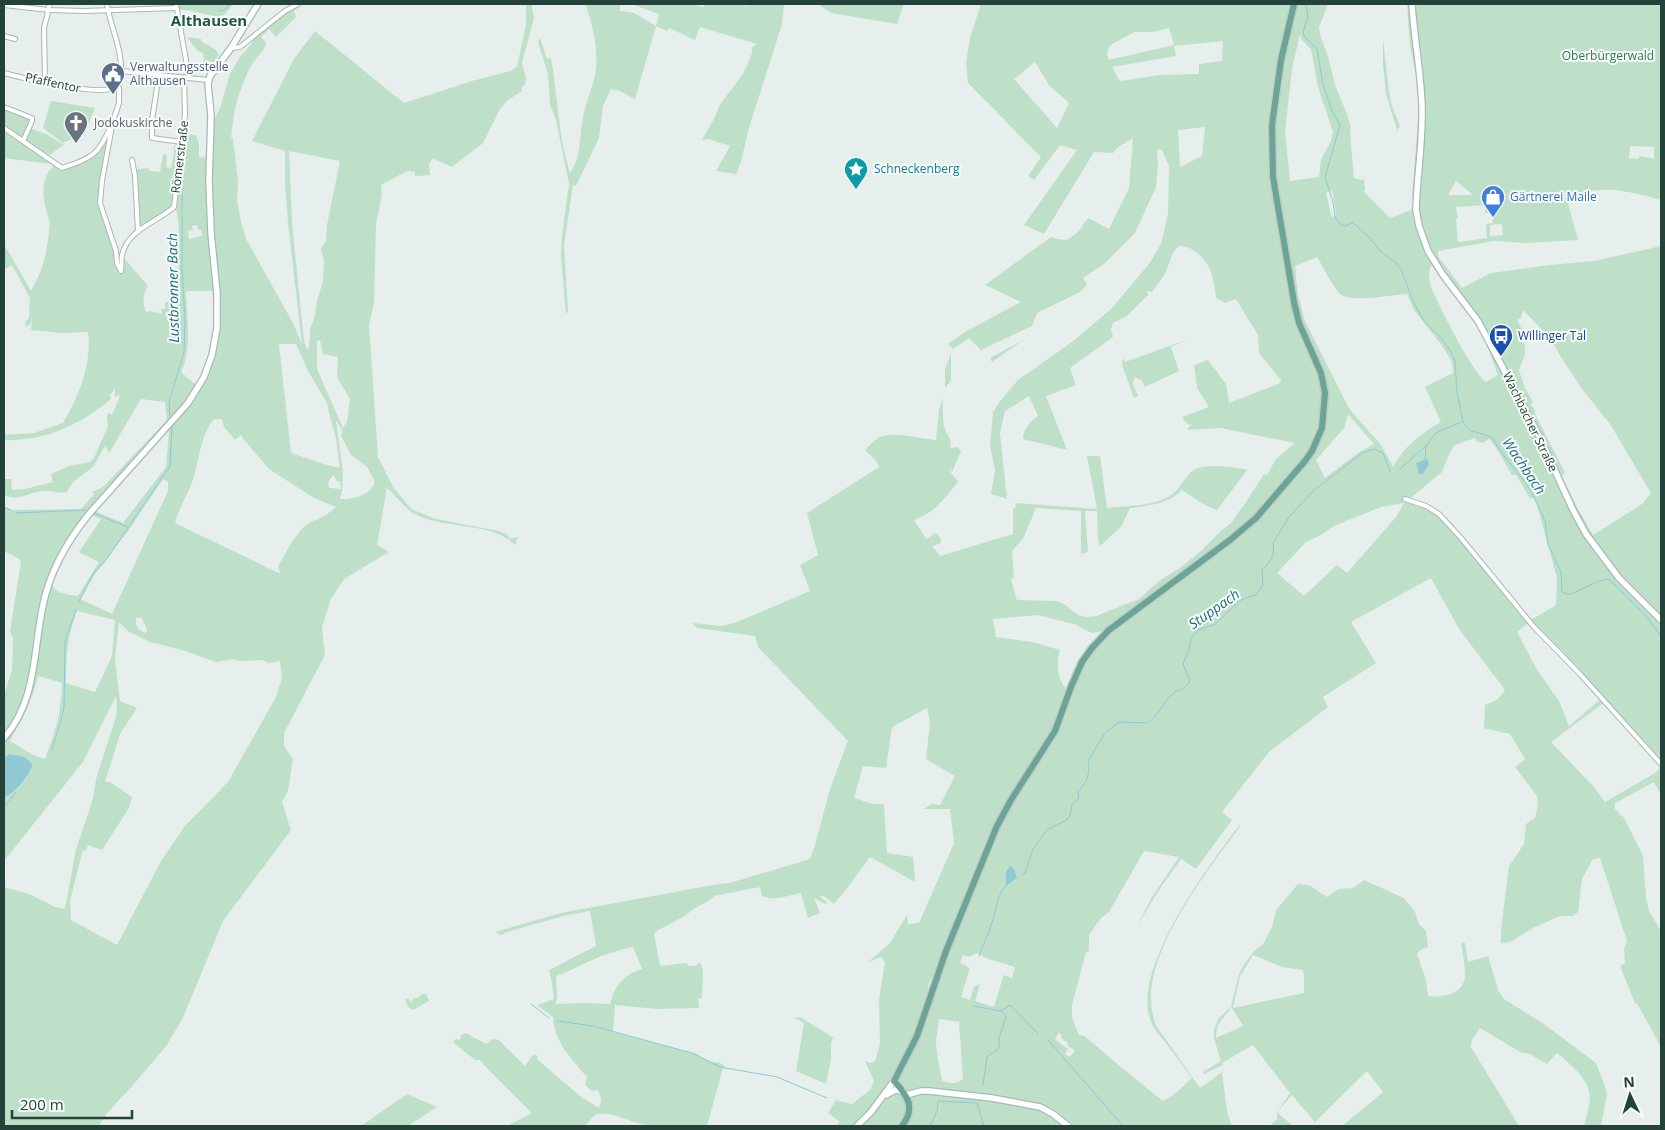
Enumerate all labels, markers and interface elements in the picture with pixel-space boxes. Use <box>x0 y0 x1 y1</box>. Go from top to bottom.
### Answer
district label: Althausen <box>171 10 247 30</box>
park label: Oberbürgerwald <box>1562 47 1654 64</box>
place label: Verwaltungsstelle Althausen <box>130 58 229 89</box>
public building icon: Verwaltungsstelle Althausen <box>100 61 126 95</box>
street label: Pfaffentor <box>24 68 83 97</box>
church icon: Jodokuskirche <box>63 110 89 144</box>
place label: Jodokuskirche <box>93 114 173 131</box>
street label: Römerstraße <box>167 119 192 194</box>
place icon: Schneckenberg <box>843 156 869 190</box>
place label: Schneckenberg <box>874 160 960 177</box>
shop icon: Gärtnerei Maile <box>1480 184 1506 218</box>
place label: Gärtnerei Maile <box>1510 188 1597 205</box>
water label: Lustbronner Bach <box>162 233 183 343</box>
bus stop icon: Willinger Tal <box>1488 323 1514 357</box>
place label: Willinger Tal <box>1518 327 1586 344</box>
street label: Wachbacher Straße <box>1500 370 1560 474</box>
water label: Wachbach <box>1499 434 1549 498</box>
water label: Stuppach <box>1184 584 1243 633</box>
north arrow <box>1605 1070 1655 1120</box>
text: N <box>1623 1072 1635 1091</box>
scale bar <box>12 1088 132 1120</box>
text: 200 m <box>20 1094 64 1114</box>

